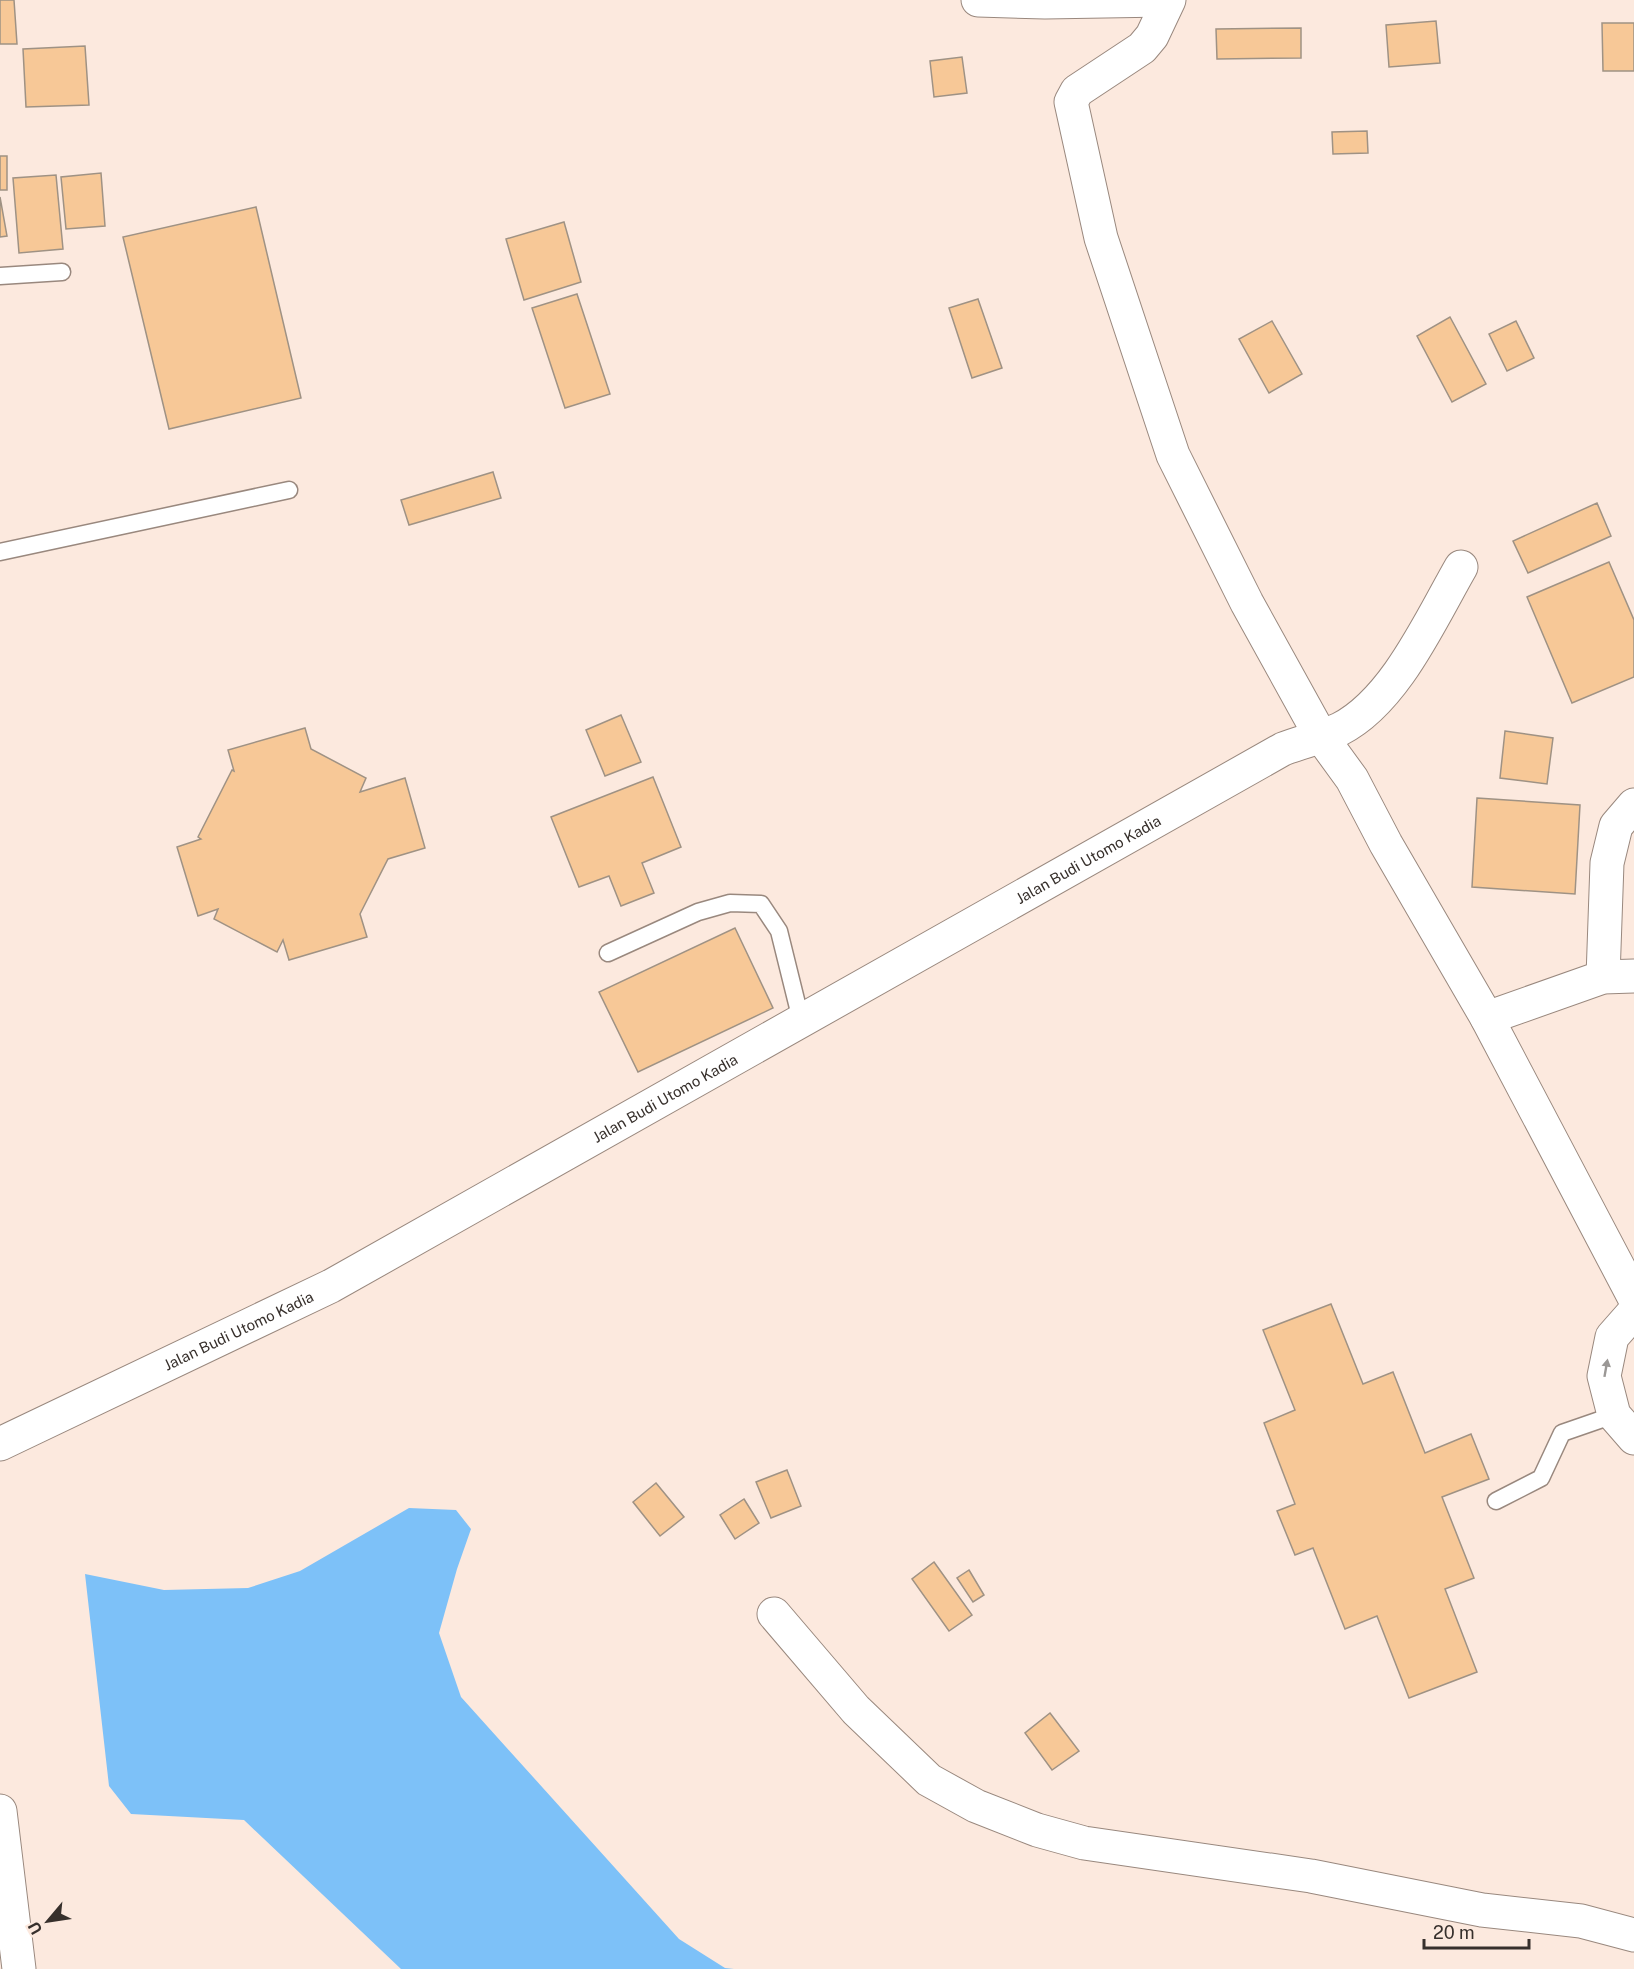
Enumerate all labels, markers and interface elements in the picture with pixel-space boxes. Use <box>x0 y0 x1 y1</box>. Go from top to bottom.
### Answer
street label: Jalan Budi Utomo Kadia <box>1013 811 1164 907</box>
street label: Jalan Budi Utomo Kadia <box>589 1050 740 1145</box>
street label: Jalan Budi Utomo Kadia <box>161 1287 316 1373</box>
one-way arrow <box>1602 1358 1611 1377</box>
north arrow <box>18 1891 78 1951</box>
scale bar <box>1424 1912 1529 1950</box>
text: U <box>24 1918 46 1938</box>
text: 20 m <box>1433 1922 1475 1943</box>

